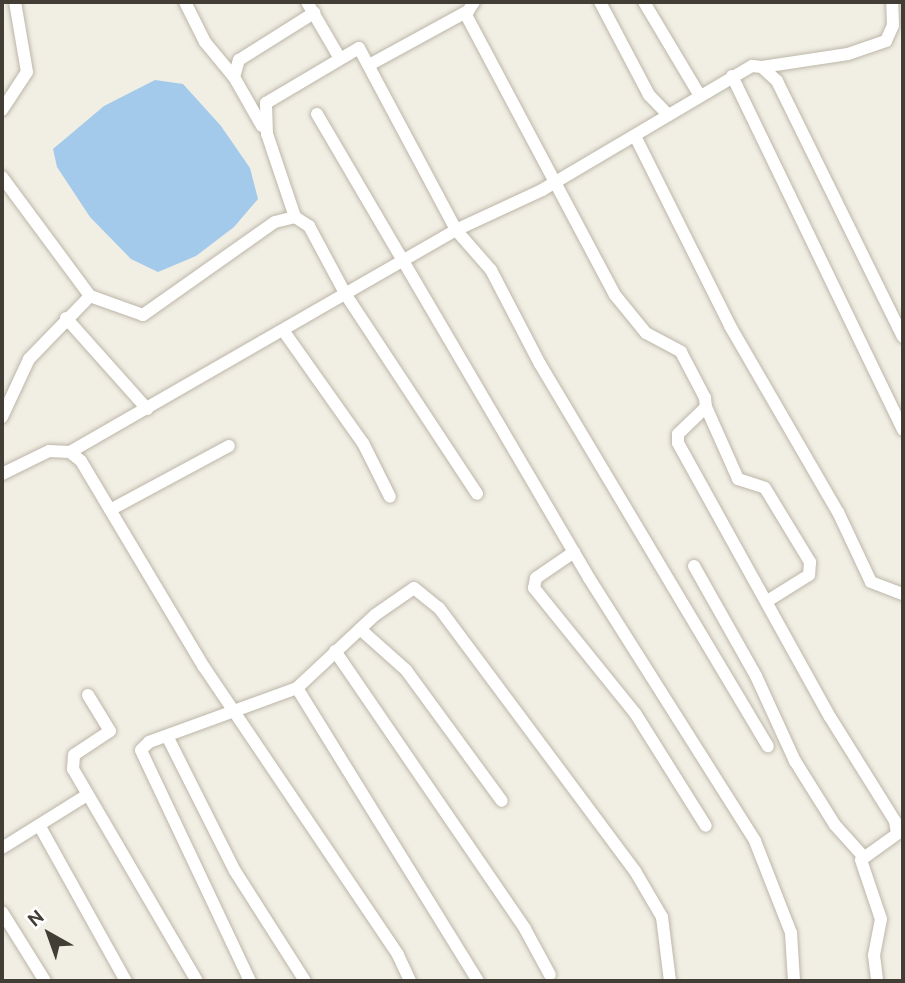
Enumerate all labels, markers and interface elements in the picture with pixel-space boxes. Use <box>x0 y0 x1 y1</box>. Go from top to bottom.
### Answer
north arrow <box>14 899 84 969</box>
text: N <box>23 905 48 931</box>

